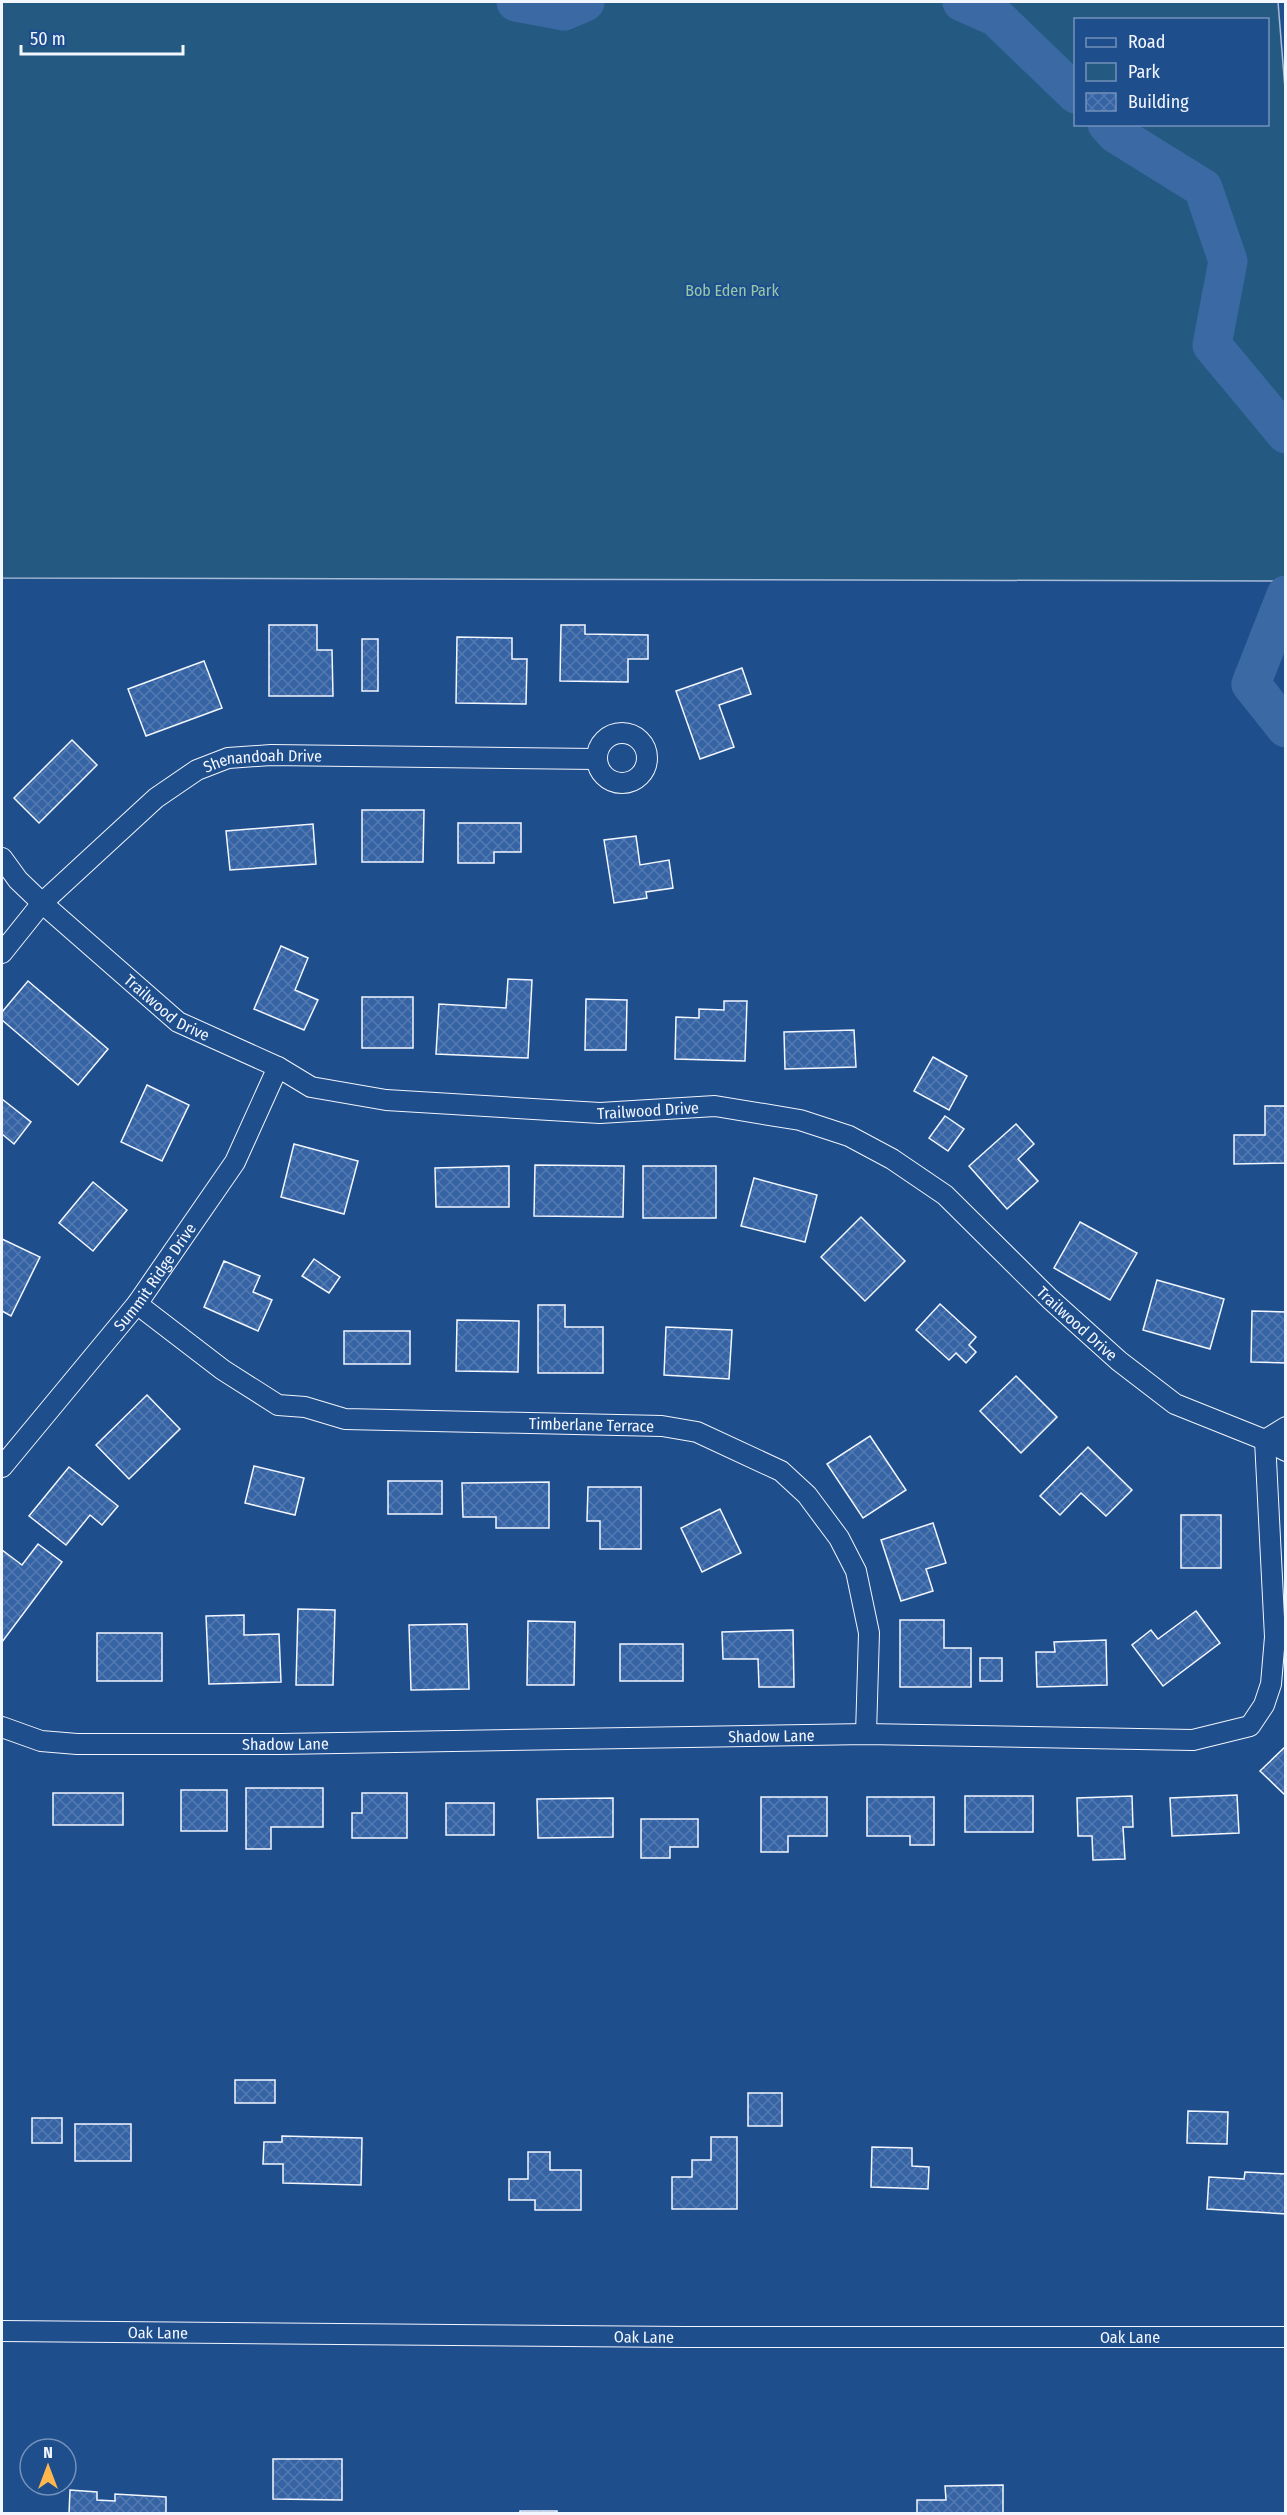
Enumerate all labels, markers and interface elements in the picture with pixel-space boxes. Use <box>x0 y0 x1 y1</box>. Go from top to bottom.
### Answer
scale bar <box>21 18 183 56</box>
legend <box>1074 18 1269 126</box>
text: 50 m <box>30 28 66 50</box>
text: Road <box>1128 31 1165 53</box>
text: Park <box>1128 61 1161 83</box>
text: Building <box>1128 91 1189 113</box>
park label: Bob Eden Park <box>685 281 779 300</box>
street label: Shenandoah Drive <box>201 746 322 777</box>
street label: Trailwood Drive <box>120 970 213 1045</box>
street label: Trailwood Drive <box>597 1098 699 1123</box>
street label: Summit Ridge Drive <box>110 1219 200 1335</box>
street label: Trailwood Drive <box>1033 1283 1121 1365</box>
street label: Timberlane Terrace <box>529 1414 654 1436</box>
street label: Shadow Lane <box>728 1726 815 1746</box>
street label: Shadow Lane <box>242 1734 329 1754</box>
street label: Oak Lane <box>128 2323 188 2343</box>
street label: Oak Lane <box>614 2327 674 2347</box>
street label: Oak Lane <box>1100 2328 1160 2347</box>
north arrow <box>18 2437 78 2497</box>
text: N <box>43 2443 53 2462</box>

